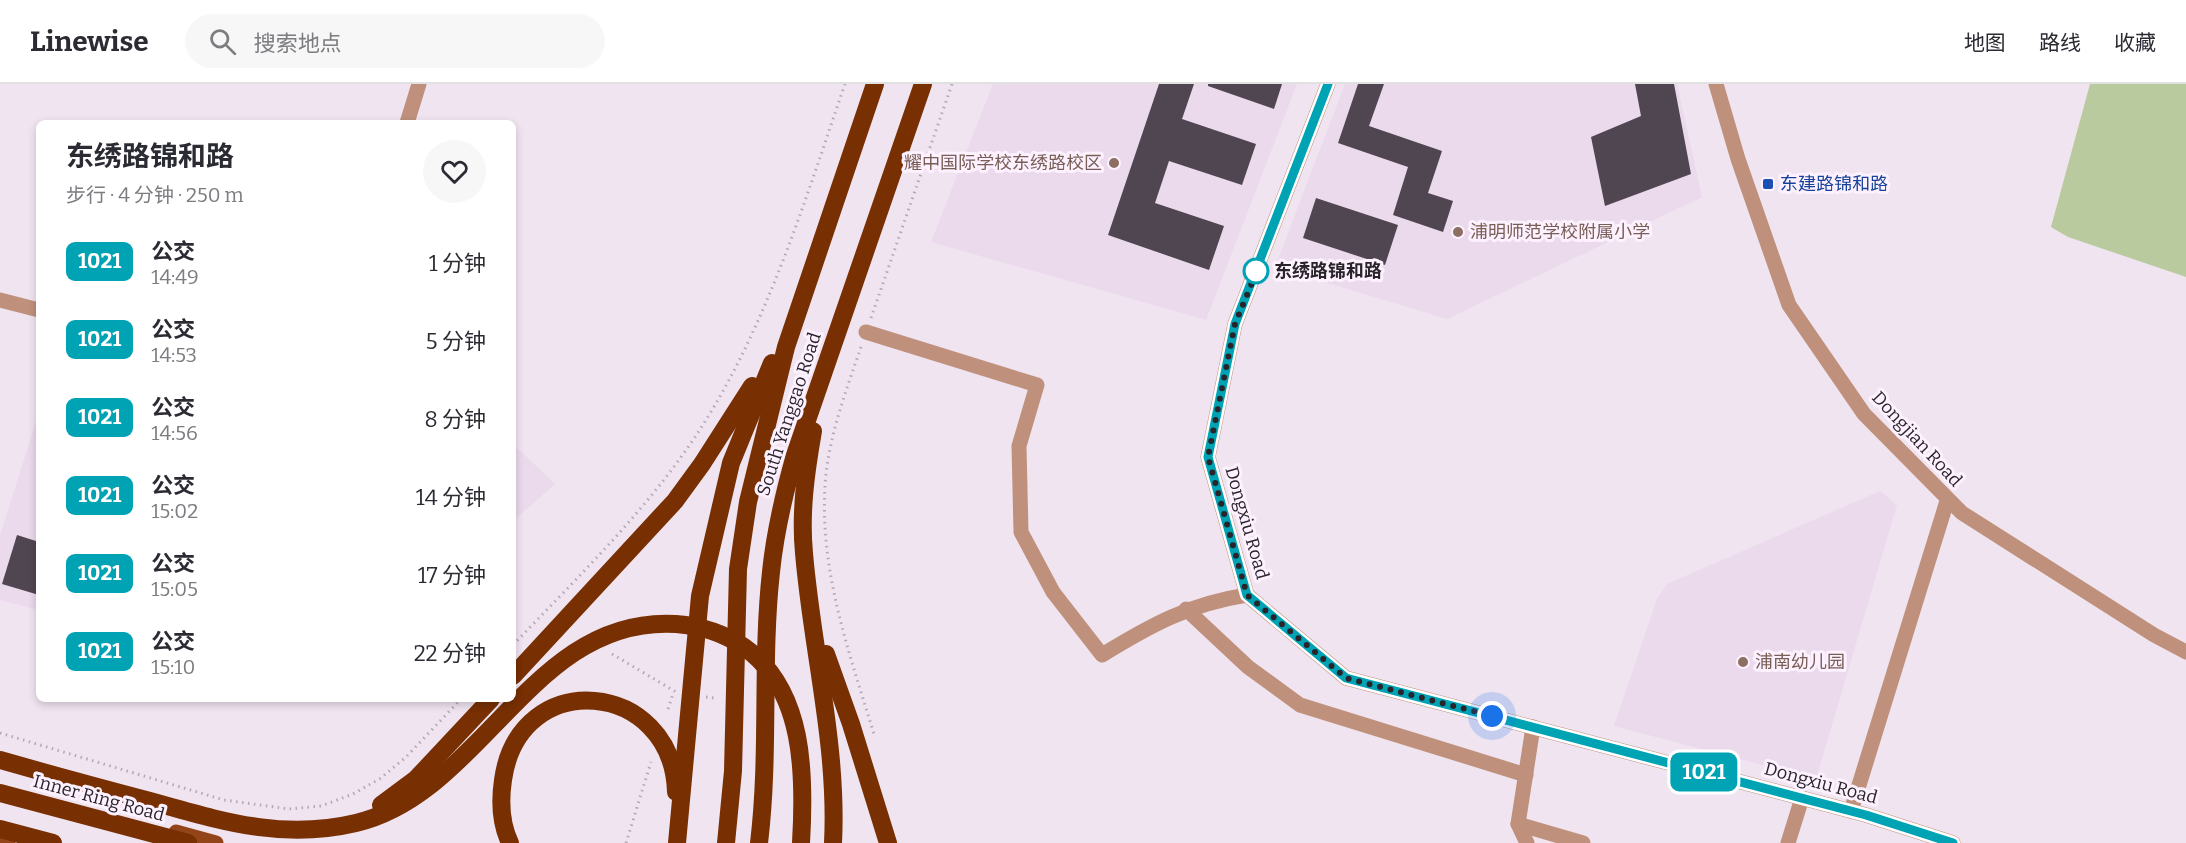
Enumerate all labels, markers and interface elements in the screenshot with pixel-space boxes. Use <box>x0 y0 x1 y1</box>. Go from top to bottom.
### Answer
search box <box>185 14 605 68</box>
text: Linewise <box>30 25 149 58</box>
icon: search <box>206 25 239 58</box>
text: 搜索地点 <box>254 30 342 57</box>
text: 地图 <box>1964 30 2006 56</box>
text: 路线 <box>2039 30 2081 56</box>
text: 收藏 <box>2114 30 2156 56</box>
text: 东绣路锦和路 <box>66 140 234 173</box>
button: heart <box>423 140 486 203</box>
place label: 耀中国际学校东绣路校区 <box>904 152 1102 174</box>
marker: 耀中国际学校东绣路校区 <box>1107 156 1121 170</box>
place label: 东建路锦和路 <box>1780 173 1888 195</box>
marker: 东建路锦和路 <box>1761 177 1775 191</box>
text: 步行 · 4 分钟 · 250 m <box>66 183 244 207</box>
place label: 浦明师范学校附属小学 <box>1470 221 1650 243</box>
marker: 浦明师范学校附属小学 <box>1451 225 1465 239</box>
text: 公交 <box>151 238 195 265</box>
text: 1021 <box>78 248 121 274</box>
text: 1 分钟 <box>429 250 486 277</box>
marker: 东绣路锦和路 <box>1243 258 1269 284</box>
place label: 东绣路锦和路 <box>1274 260 1382 282</box>
text: 14:49 <box>151 265 199 289</box>
text: 公交 <box>151 316 195 343</box>
text: 1021 <box>78 326 121 352</box>
text: 5 分钟 <box>426 328 486 355</box>
street label: South Yanggao Road <box>752 329 826 498</box>
text: 14:53 <box>151 343 197 367</box>
street label: Dongjian Road <box>1867 387 1967 491</box>
text: 公交 <box>151 394 195 421</box>
text: 1021 <box>78 404 121 430</box>
text: 8 分钟 <box>424 406 486 433</box>
text: 14:56 <box>151 421 198 445</box>
street label: Dongxiu Road <box>1220 464 1274 582</box>
text: 公交 <box>151 472 195 499</box>
text: 1021 <box>78 482 121 508</box>
text: 14 分钟 <box>416 484 486 511</box>
text: 15:02 <box>151 499 198 523</box>
text: 公交 <box>151 550 195 577</box>
text: 1021 <box>78 560 121 586</box>
text: 17 分钟 <box>418 562 486 589</box>
text: 15:05 <box>151 577 198 601</box>
text: 公交 <box>151 628 195 655</box>
text: 1021 <box>78 638 121 664</box>
text: 22 分钟 <box>414 640 486 667</box>
place label: 浦南幼儿园 <box>1755 651 1845 673</box>
text: 15:10 <box>151 655 195 679</box>
marker: 浦南幼儿园 <box>1736 655 1750 669</box>
your location <box>1477 701 1507 731</box>
line badge: 1021 <box>1662 752 1746 792</box>
street label: Dongxiu Road <box>1762 757 1880 809</box>
text: 1021 <box>1682 759 1726 785</box>
street label: Inner Ring Road <box>31 770 167 826</box>

